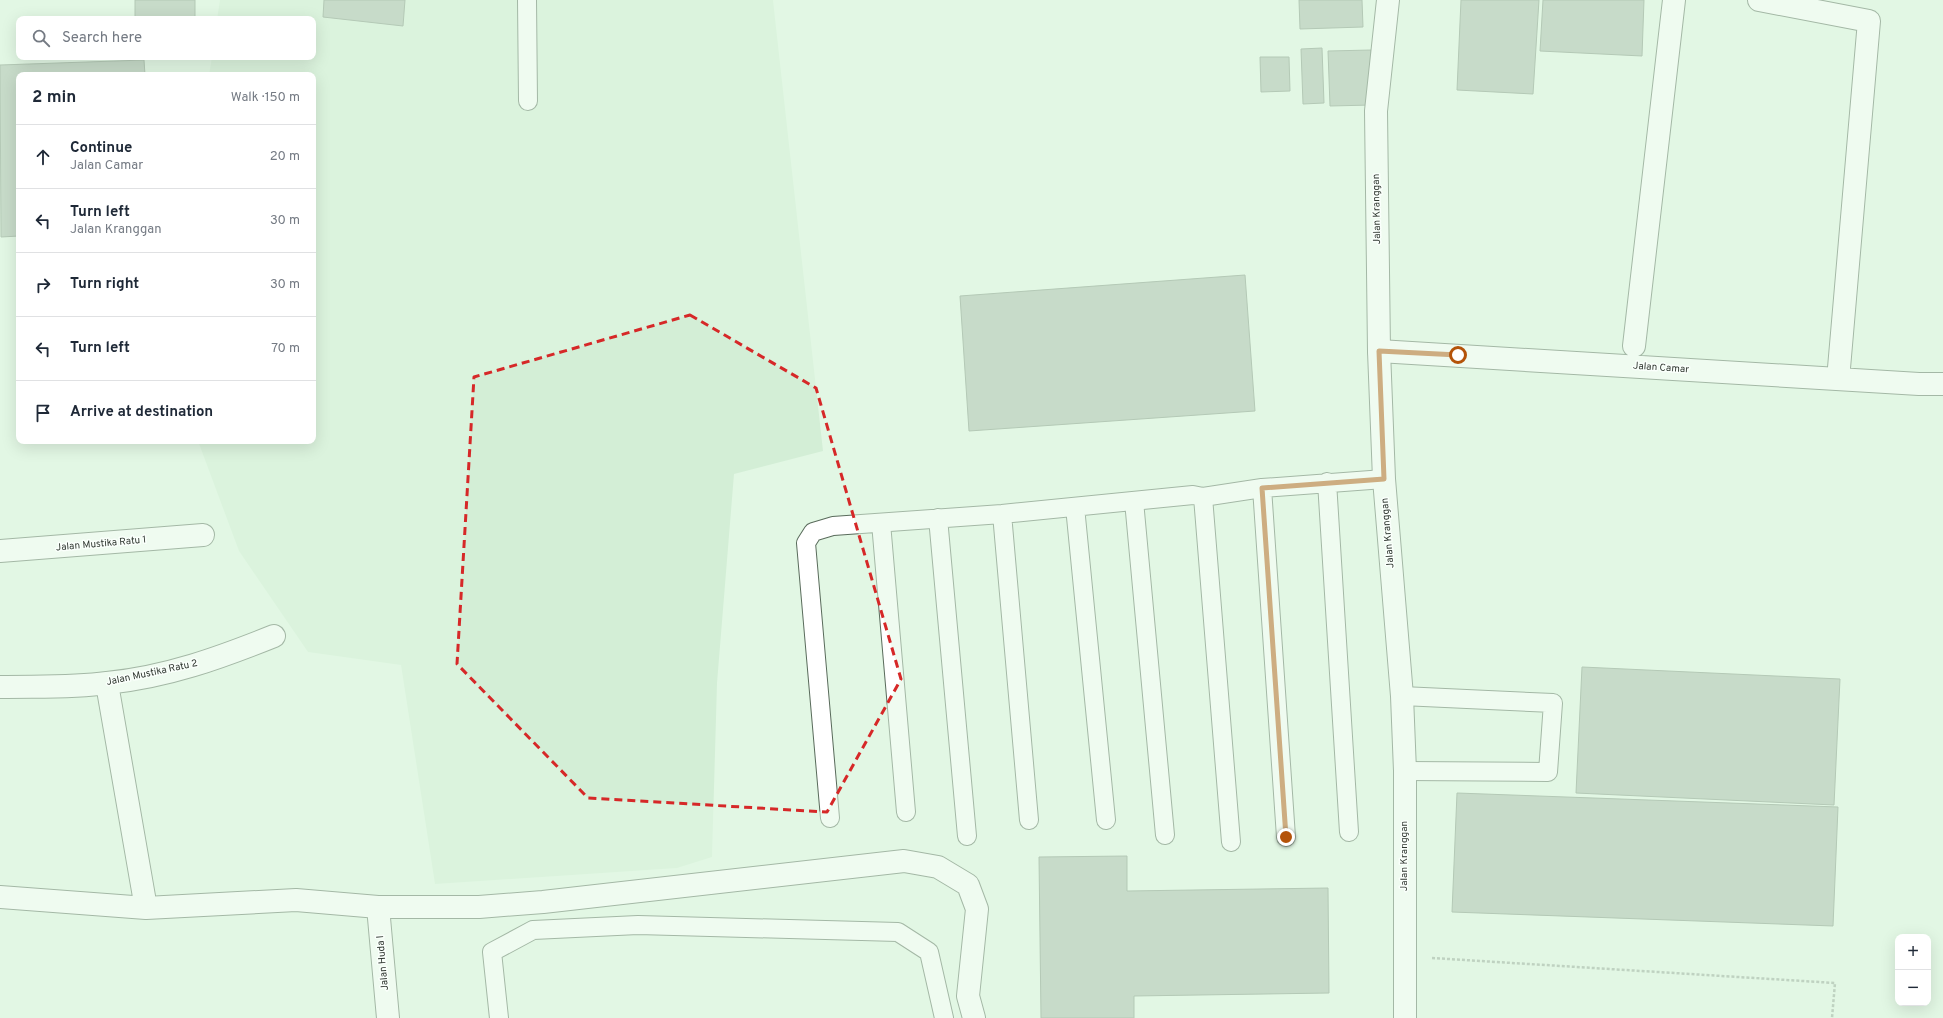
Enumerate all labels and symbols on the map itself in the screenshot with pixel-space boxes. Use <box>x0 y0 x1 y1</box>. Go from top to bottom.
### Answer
street label: Jalan Kranggan <box>1370 174 1384 244</box>
route start <box>1449 346 1467 364</box>
street label: Jalan Camar <box>1632 360 1690 376</box>
street label: Jalan Kranggan <box>1378 497 1398 569</box>
street label: Jalan Mustika Ratu 1 <box>55 534 147 554</box>
street label: Jalan Mustika Ratu 2 <box>105 657 199 689</box>
street label: Jalan Kranggan <box>1398 821 1411 891</box>
route end <box>1277 828 1295 846</box>
street label: Jalan Huda I <box>374 935 392 991</box>

